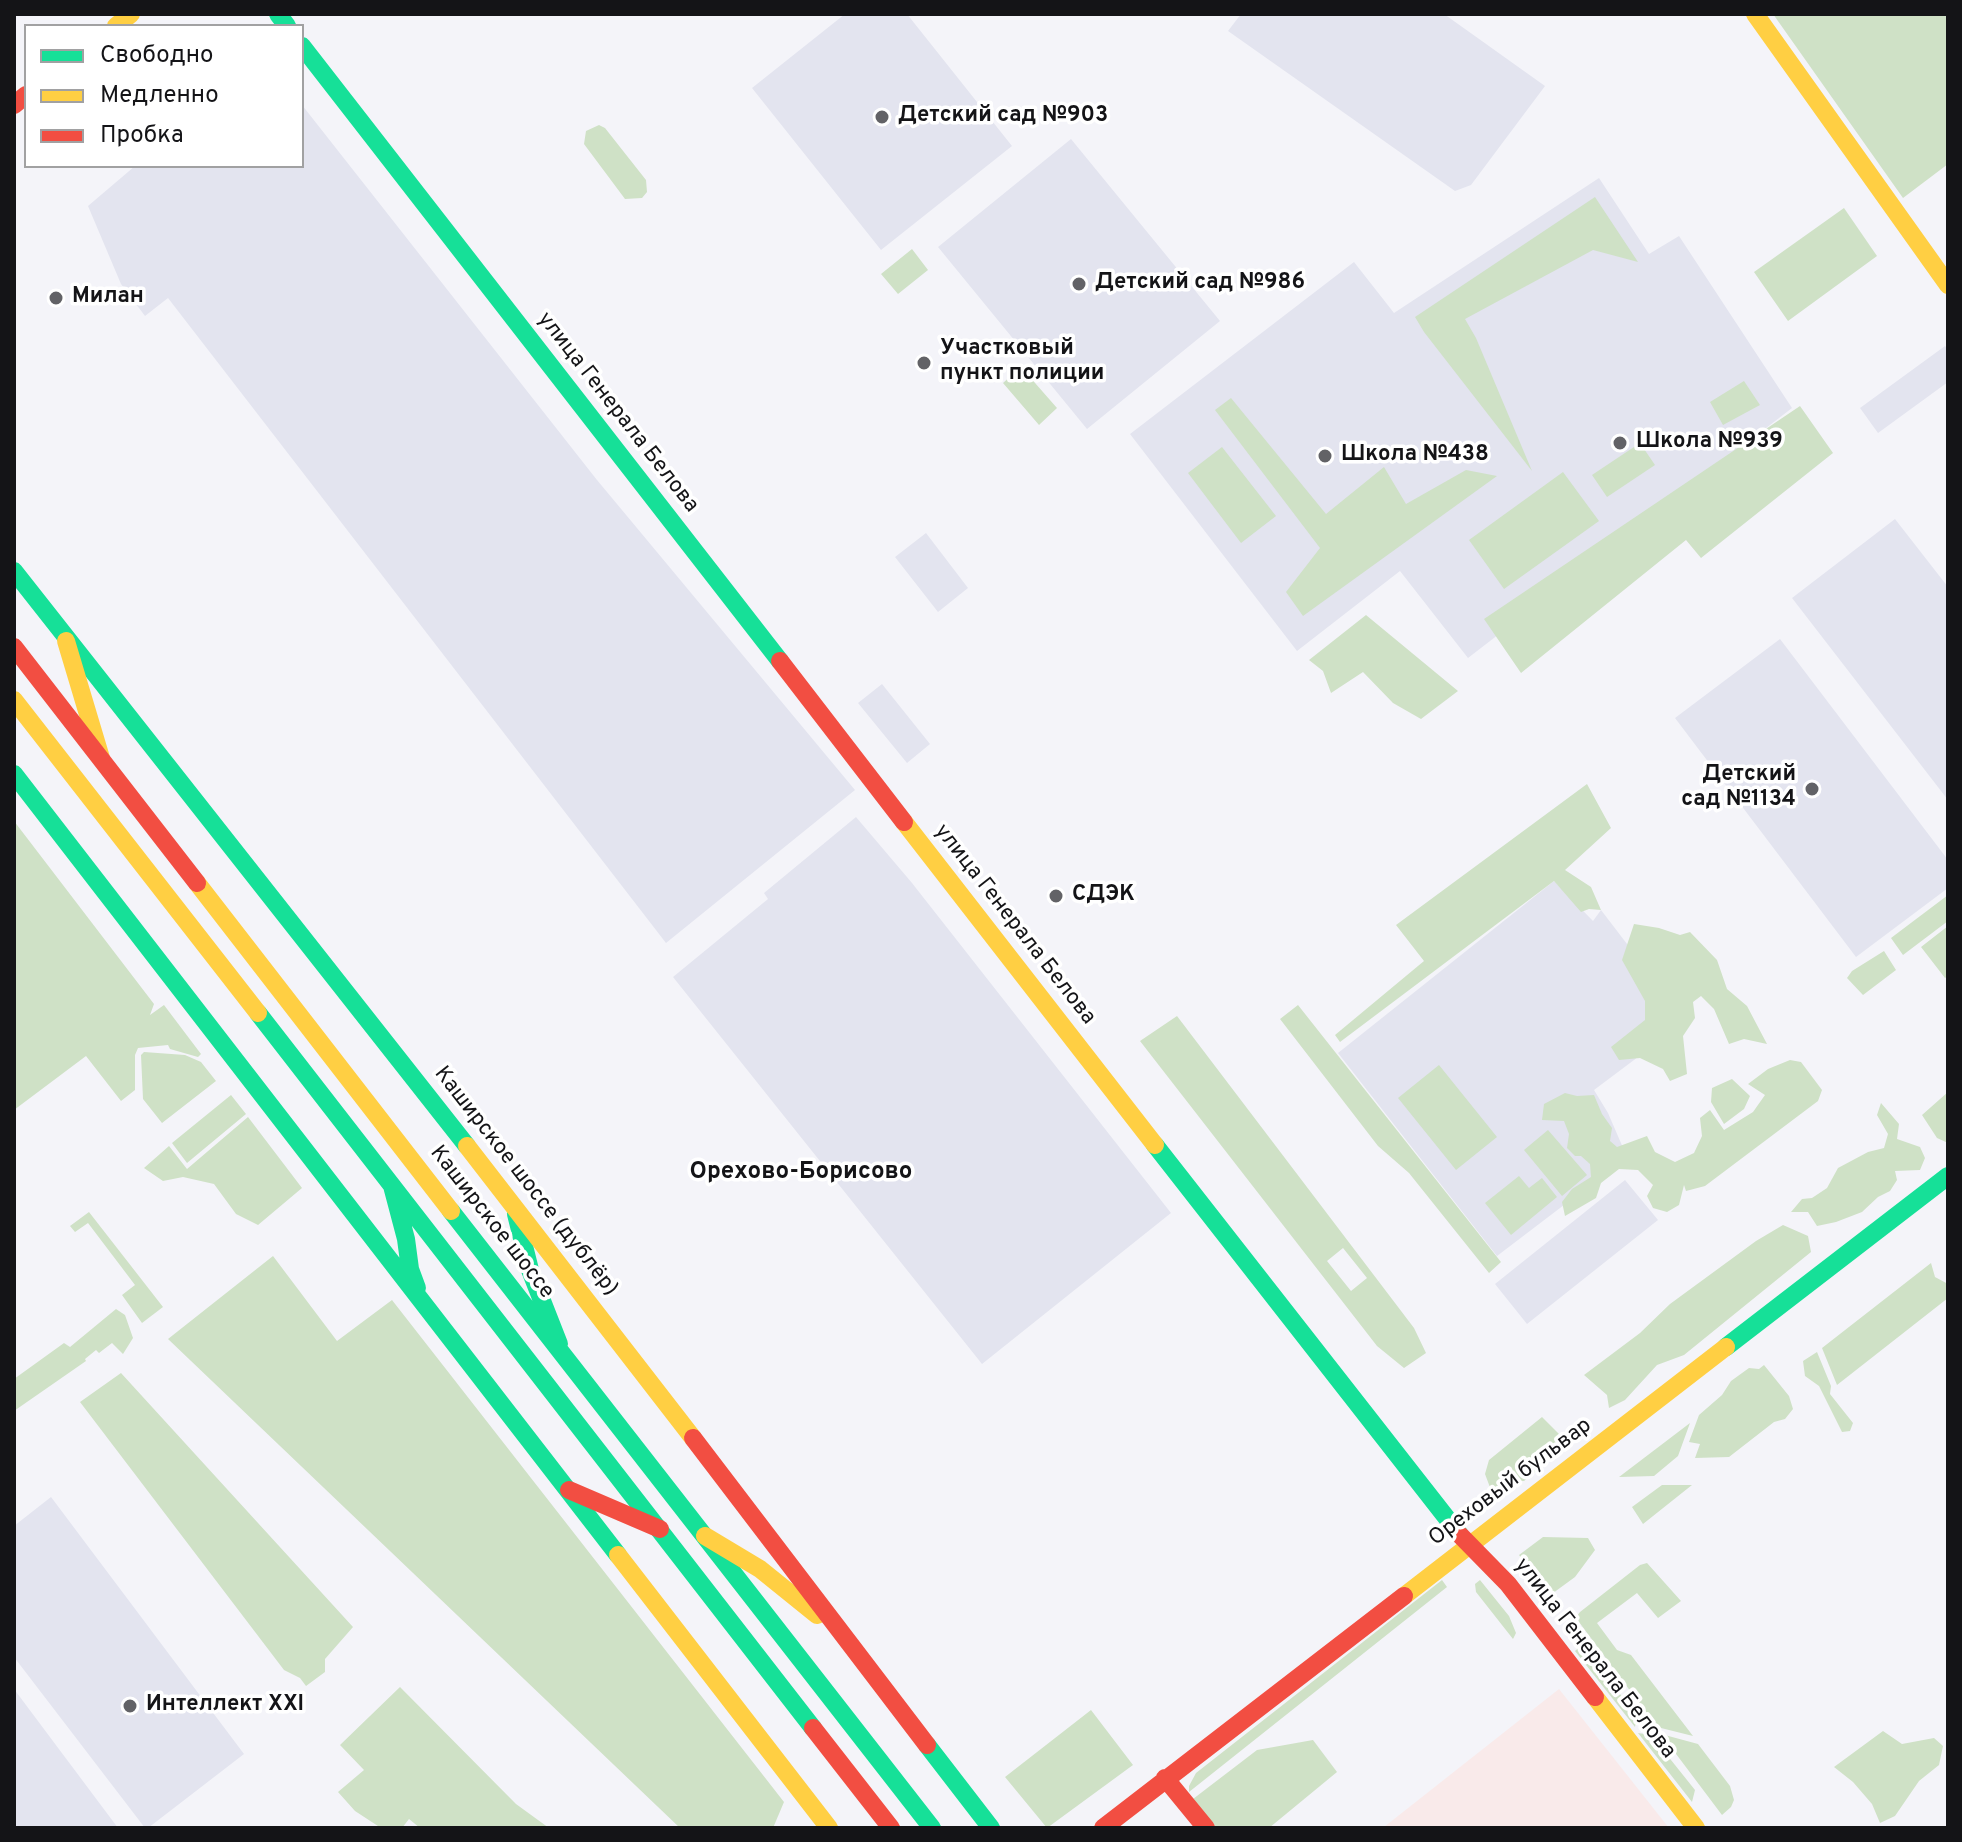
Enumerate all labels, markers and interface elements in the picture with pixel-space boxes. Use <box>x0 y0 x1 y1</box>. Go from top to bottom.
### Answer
legend <box>24 24 304 168</box>
text: Свободно <box>100 41 213 71</box>
text: Медленно <box>100 81 219 111</box>
place label: Детский сад №903 <box>898 104 1108 130</box>
marker: Детский сад №903 <box>873 108 891 126</box>
text: Пробка <box>100 121 184 151</box>
place label: Детский сад №986 <box>1095 271 1305 297</box>
marker: Детский сад №986 <box>1070 275 1088 293</box>
place label: Милан <box>72 285 144 311</box>
marker: Милан <box>47 289 65 307</box>
street label: улица Генерала Белова <box>530 307 704 519</box>
place label: Участковый пункт полиции <box>940 337 1104 388</box>
marker: Участковый пункт полиции <box>915 354 933 372</box>
place label: Школа №939 <box>1636 430 1783 456</box>
marker: Школа №939 <box>1611 434 1629 452</box>
place label: Школа №438 <box>1341 443 1489 469</box>
marker: Школа №438 <box>1316 447 1334 465</box>
place label: Детский сад №1134 <box>1681 763 1796 814</box>
marker: Детский сад №1134 <box>1803 780 1821 798</box>
street label: улица Генерала Белова <box>927 819 1101 1031</box>
place label: СДЭК <box>1072 883 1135 909</box>
marker: СДЭК <box>1047 887 1065 905</box>
street label: Каширское шоссе (дублёр) <box>427 1062 623 1302</box>
street label: Каширское шоссе <box>423 1141 559 1305</box>
district label: Орехово-Борисово <box>690 1159 912 1187</box>
street label: Ореховый бульвар <box>1424 1413 1598 1553</box>
street label: улица Генерала Белова <box>1507 1553 1681 1765</box>
place label: Интеллект XXI <box>146 1693 304 1719</box>
marker: Интеллект XXI <box>121 1697 139 1715</box>

